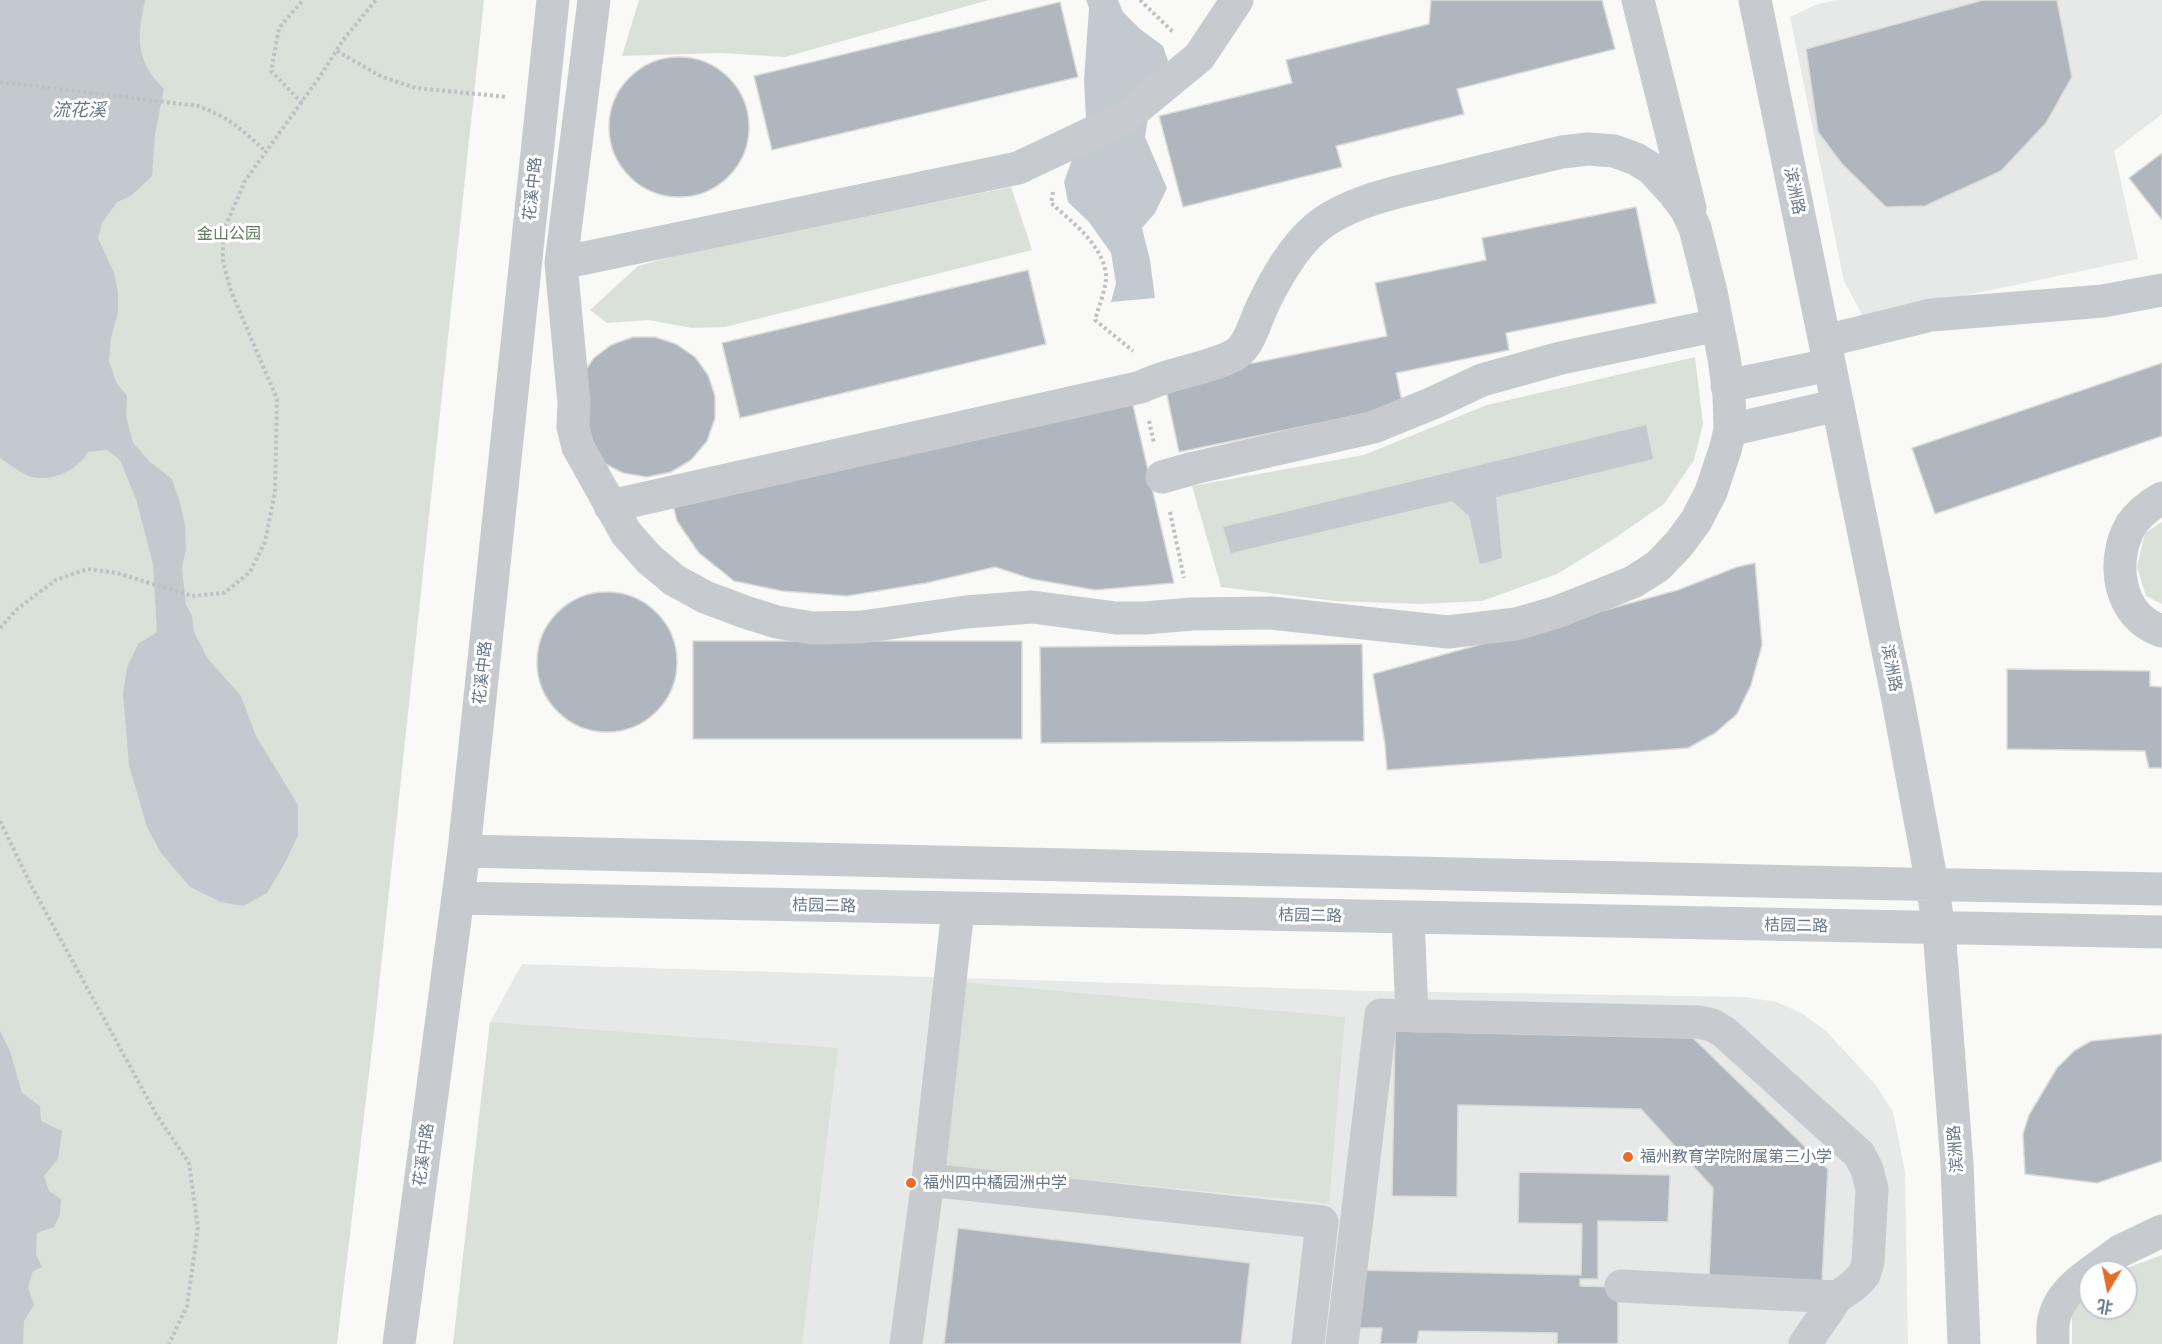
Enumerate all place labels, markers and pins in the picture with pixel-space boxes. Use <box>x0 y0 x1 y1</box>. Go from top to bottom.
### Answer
place label: 福州教育学院附属第三小学 <box>1640 1147 1832 1167</box>
marker: 福州教育学院附属第三小学 <box>1621 1150 1635 1164</box>
place label: 福州四中橘园洲中学 <box>923 1173 1067 1193</box>
marker: 福州四中橘园洲中学 <box>904 1176 918 1190</box>

